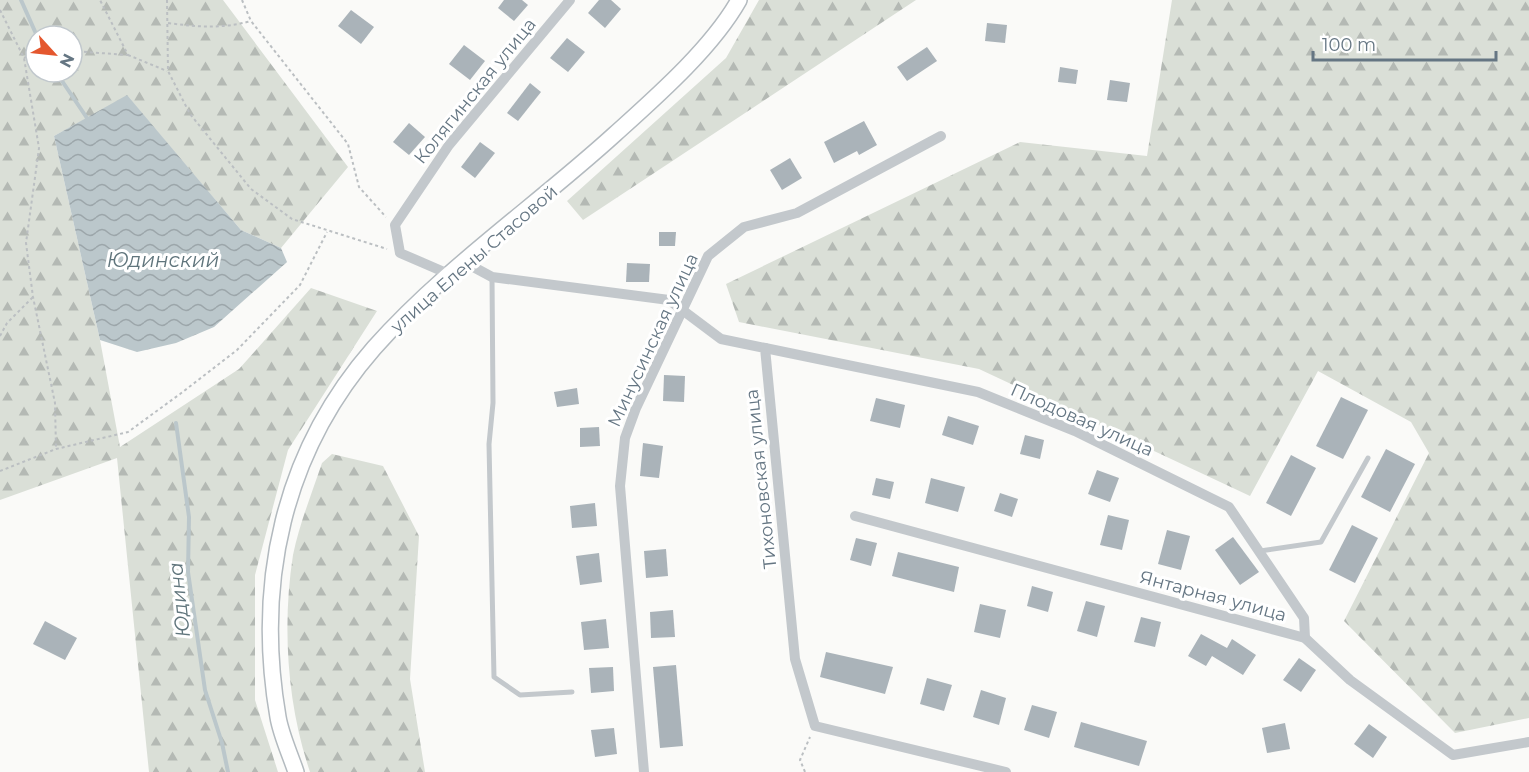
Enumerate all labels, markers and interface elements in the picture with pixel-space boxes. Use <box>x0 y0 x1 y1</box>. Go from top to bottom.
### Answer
street label: Колягинская улица <box>409 14 541 168</box>
north arrow <box>24 24 84 84</box>
scale bar <box>1313 24 1496 62</box>
text: 100 m <box>1322 34 1376 56</box>
text: N <box>56 51 78 71</box>
street label: улица Елены Стасовой <box>385 180 562 338</box>
water label: Юдинский <box>107 248 219 272</box>
street label: Минусинская улица <box>603 250 703 430</box>
street label: Плодовая улица <box>1007 379 1157 461</box>
street label: Тихоновская улица <box>741 388 781 570</box>
water label: Юдина <box>163 561 195 639</box>
street label: Янтарная улица <box>1137 566 1289 626</box>

